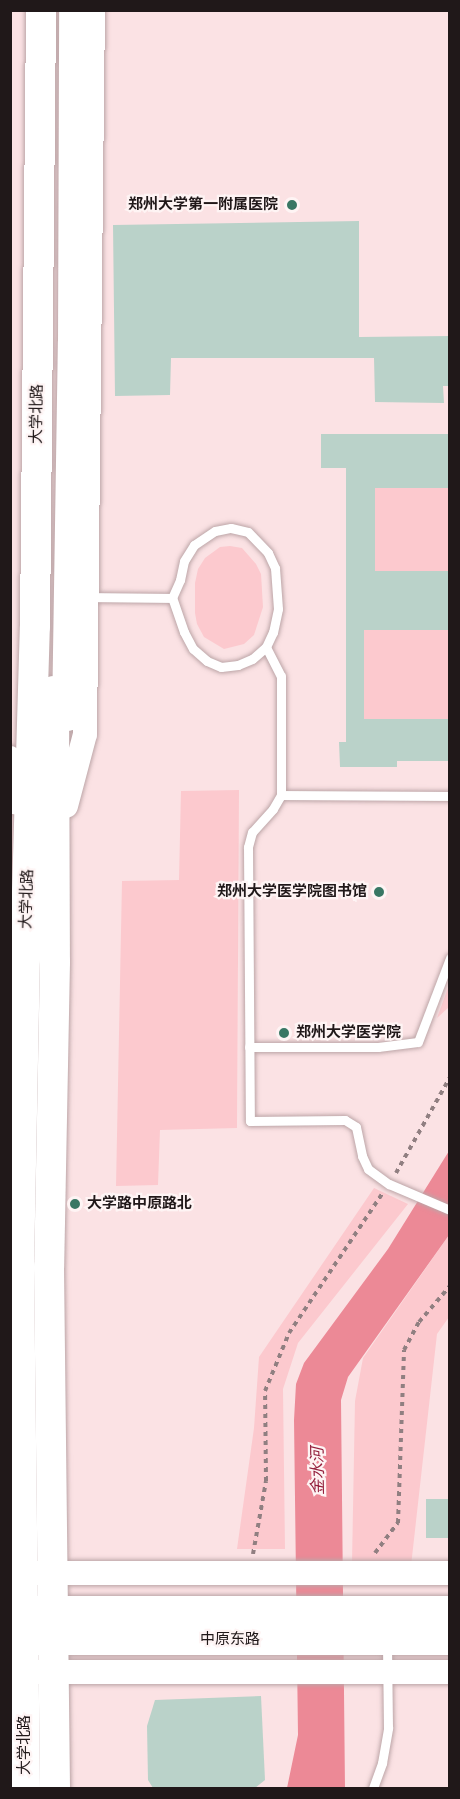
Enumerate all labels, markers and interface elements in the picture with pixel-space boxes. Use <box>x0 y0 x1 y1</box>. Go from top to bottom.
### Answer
place label: 郑州大学第一附属医院 <box>128 196 278 214</box>
marker: 郑州大学第一附属医院 <box>283 196 301 214</box>
street label: 大学北路 <box>27 384 47 444</box>
street label: 大学北路 <box>17 869 37 929</box>
place label: 郑州大学医学院图书馆 <box>217 883 367 901</box>
marker: 郑州大学医学院图书馆 <box>372 885 386 899</box>
place label: 郑州大学医学院 <box>296 1024 401 1042</box>
marker: 郑州大学医学院 <box>277 1026 291 1040</box>
place label: 大学路中原路北 <box>87 1195 192 1213</box>
marker: 大学路中原路北 <box>68 1197 82 1211</box>
water label: 金水河 <box>308 1447 328 1495</box>
street label: 中原东路 <box>200 1631 260 1649</box>
street label: 大学北路 <box>16 1715 34 1775</box>

